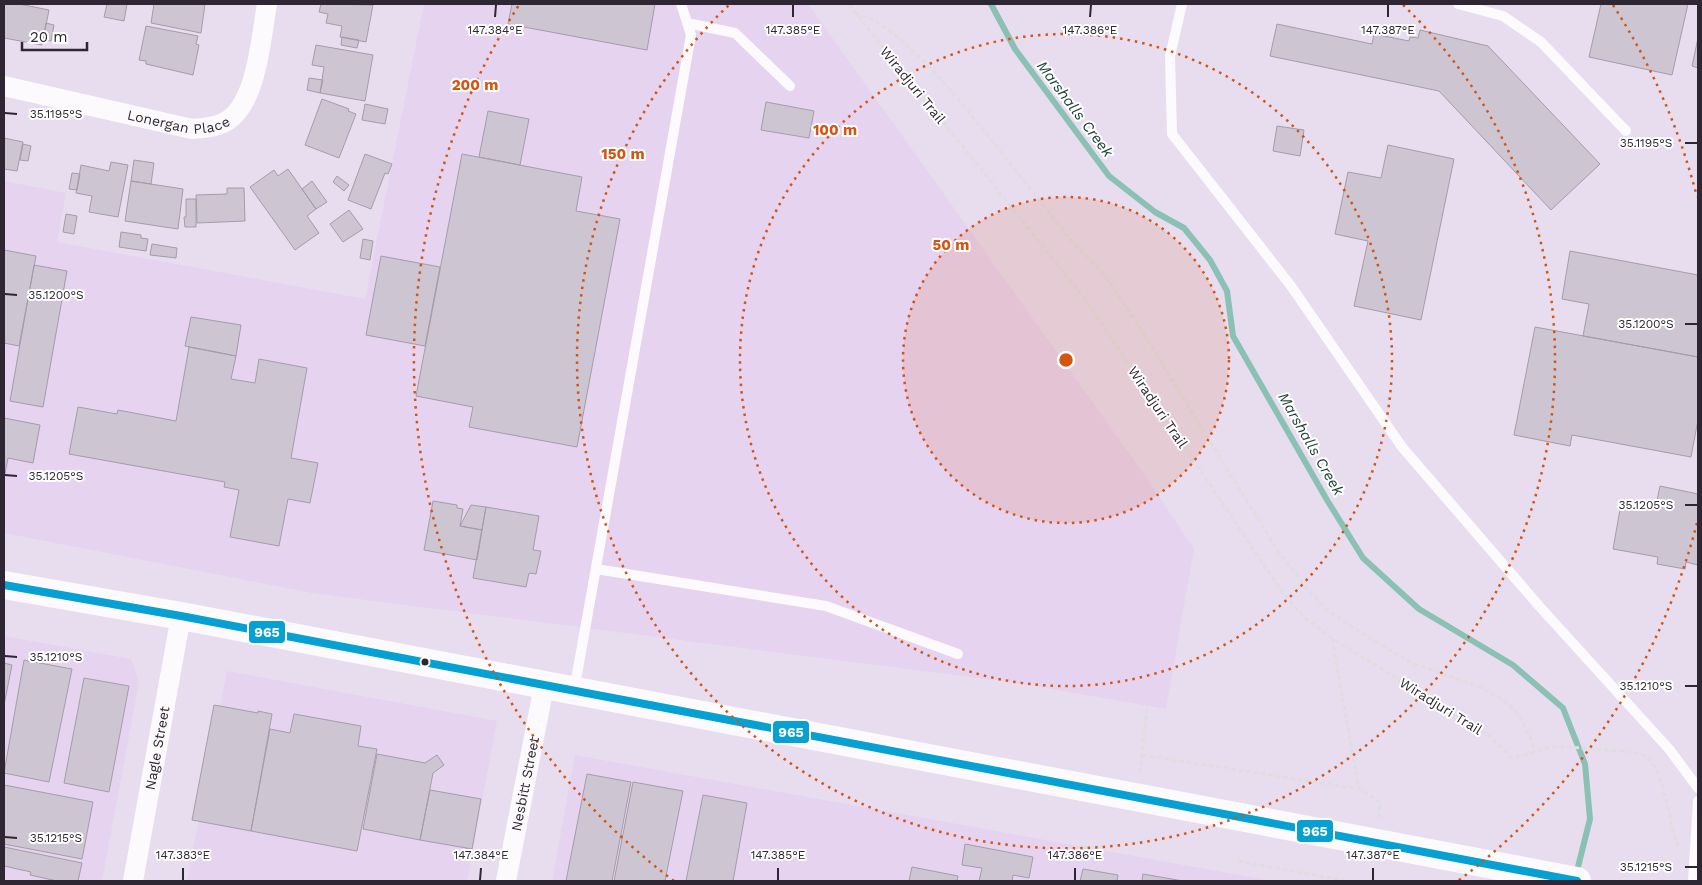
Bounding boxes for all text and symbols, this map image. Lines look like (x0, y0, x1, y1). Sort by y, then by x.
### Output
scale bar (22, 20, 88, 52)
text: 147.384°E (467, 23, 523, 37)
text: 147.385°E (766, 23, 821, 37)
text: 147.386°E (1062, 23, 1118, 37)
text: 147.387°E (1361, 23, 1415, 37)
text: 20 m (30, 28, 68, 46)
street label: Wiradjuri Trail (877, 43, 949, 127)
water label: Marshalls Creek (1033, 57, 1118, 161)
text: 200 m (452, 76, 498, 94)
street label: Lonergan Place (126, 106, 233, 137)
text: 35.1195°S (30, 107, 82, 121)
text: 100 m (813, 121, 857, 139)
text: 35.1195°S (1620, 136, 1672, 150)
text: 150 m (601, 145, 645, 163)
text: 50 m (933, 236, 969, 254)
text: 35.1200°S (28, 288, 84, 302)
text: 35.1200°S (1618, 317, 1674, 331)
centre of rings (1057, 351, 1075, 369)
street label: Wiradjuri Trail (1125, 363, 1191, 451)
water label: Marshalls Creek (1274, 389, 1348, 499)
text: 35.1205°S (28, 469, 84, 483)
text: 35.1205°S (1618, 498, 1674, 512)
line badge: 965 (248, 620, 286, 644)
text: 965 (254, 624, 280, 640)
text: 35.1210°S (30, 650, 82, 664)
unlabelled marker (420, 657, 430, 667)
street label: Wiradjuri Trail (1397, 674, 1486, 738)
text: 35.1210°S (1620, 679, 1672, 693)
street label: Nagle Street (142, 705, 173, 791)
line badge: 965 (772, 720, 810, 744)
text: 965 (778, 724, 804, 740)
street label: Nesbitt Street (508, 735, 542, 832)
line badge: 965 (1296, 819, 1334, 843)
text: 965 (1302, 823, 1328, 839)
text: 35.1215°S (30, 831, 82, 845)
text: 147.383°E (156, 848, 211, 862)
text: 147.384°E (453, 848, 509, 862)
text: 147.385°E (751, 848, 806, 862)
text: 147.386°E (1047, 848, 1103, 862)
text: 147.387°E (1346, 848, 1400, 862)
text: 35.1215°S (1620, 860, 1672, 874)

